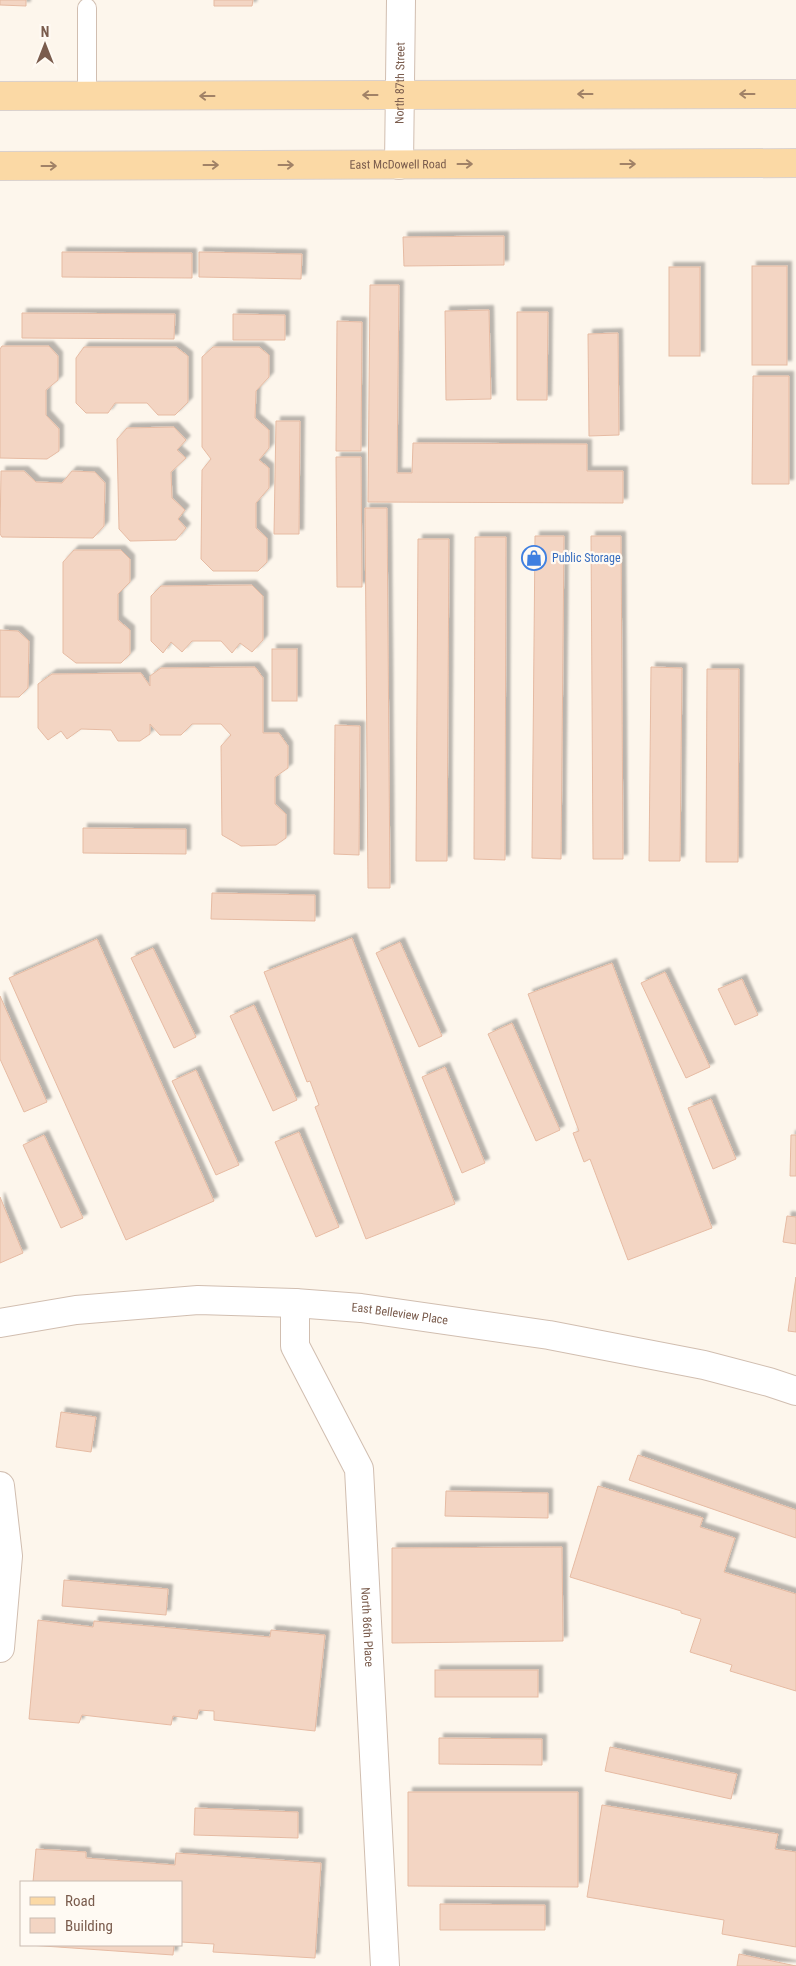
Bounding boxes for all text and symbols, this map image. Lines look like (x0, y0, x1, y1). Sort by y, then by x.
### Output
north arrow (20, 20, 70, 70)
text: N (41, 24, 49, 40)
street label: North 87th Street (392, 42, 407, 124)
one-way arrow (577, 89, 594, 99)
one-way arrow (740, 89, 756, 99)
one-way arrow (362, 90, 378, 100)
one-way arrow (200, 91, 216, 101)
street label: East McDowell Road (350, 157, 447, 172)
one-way arrow (456, 159, 473, 169)
one-way arrow (619, 159, 635, 169)
one-way arrow (202, 160, 219, 170)
one-way arrow (278, 160, 294, 170)
one-way arrow (40, 161, 56, 171)
shop icon: Public Storage (521, 545, 547, 571)
place label: Public Storage (552, 551, 621, 565)
street label: East Belleview Place (351, 1300, 449, 1327)
street label: North 86th Place (358, 1587, 376, 1668)
legend (20, 1881, 182, 1946)
text: Road (65, 1892, 95, 1910)
text: Building (65, 1917, 113, 1935)

